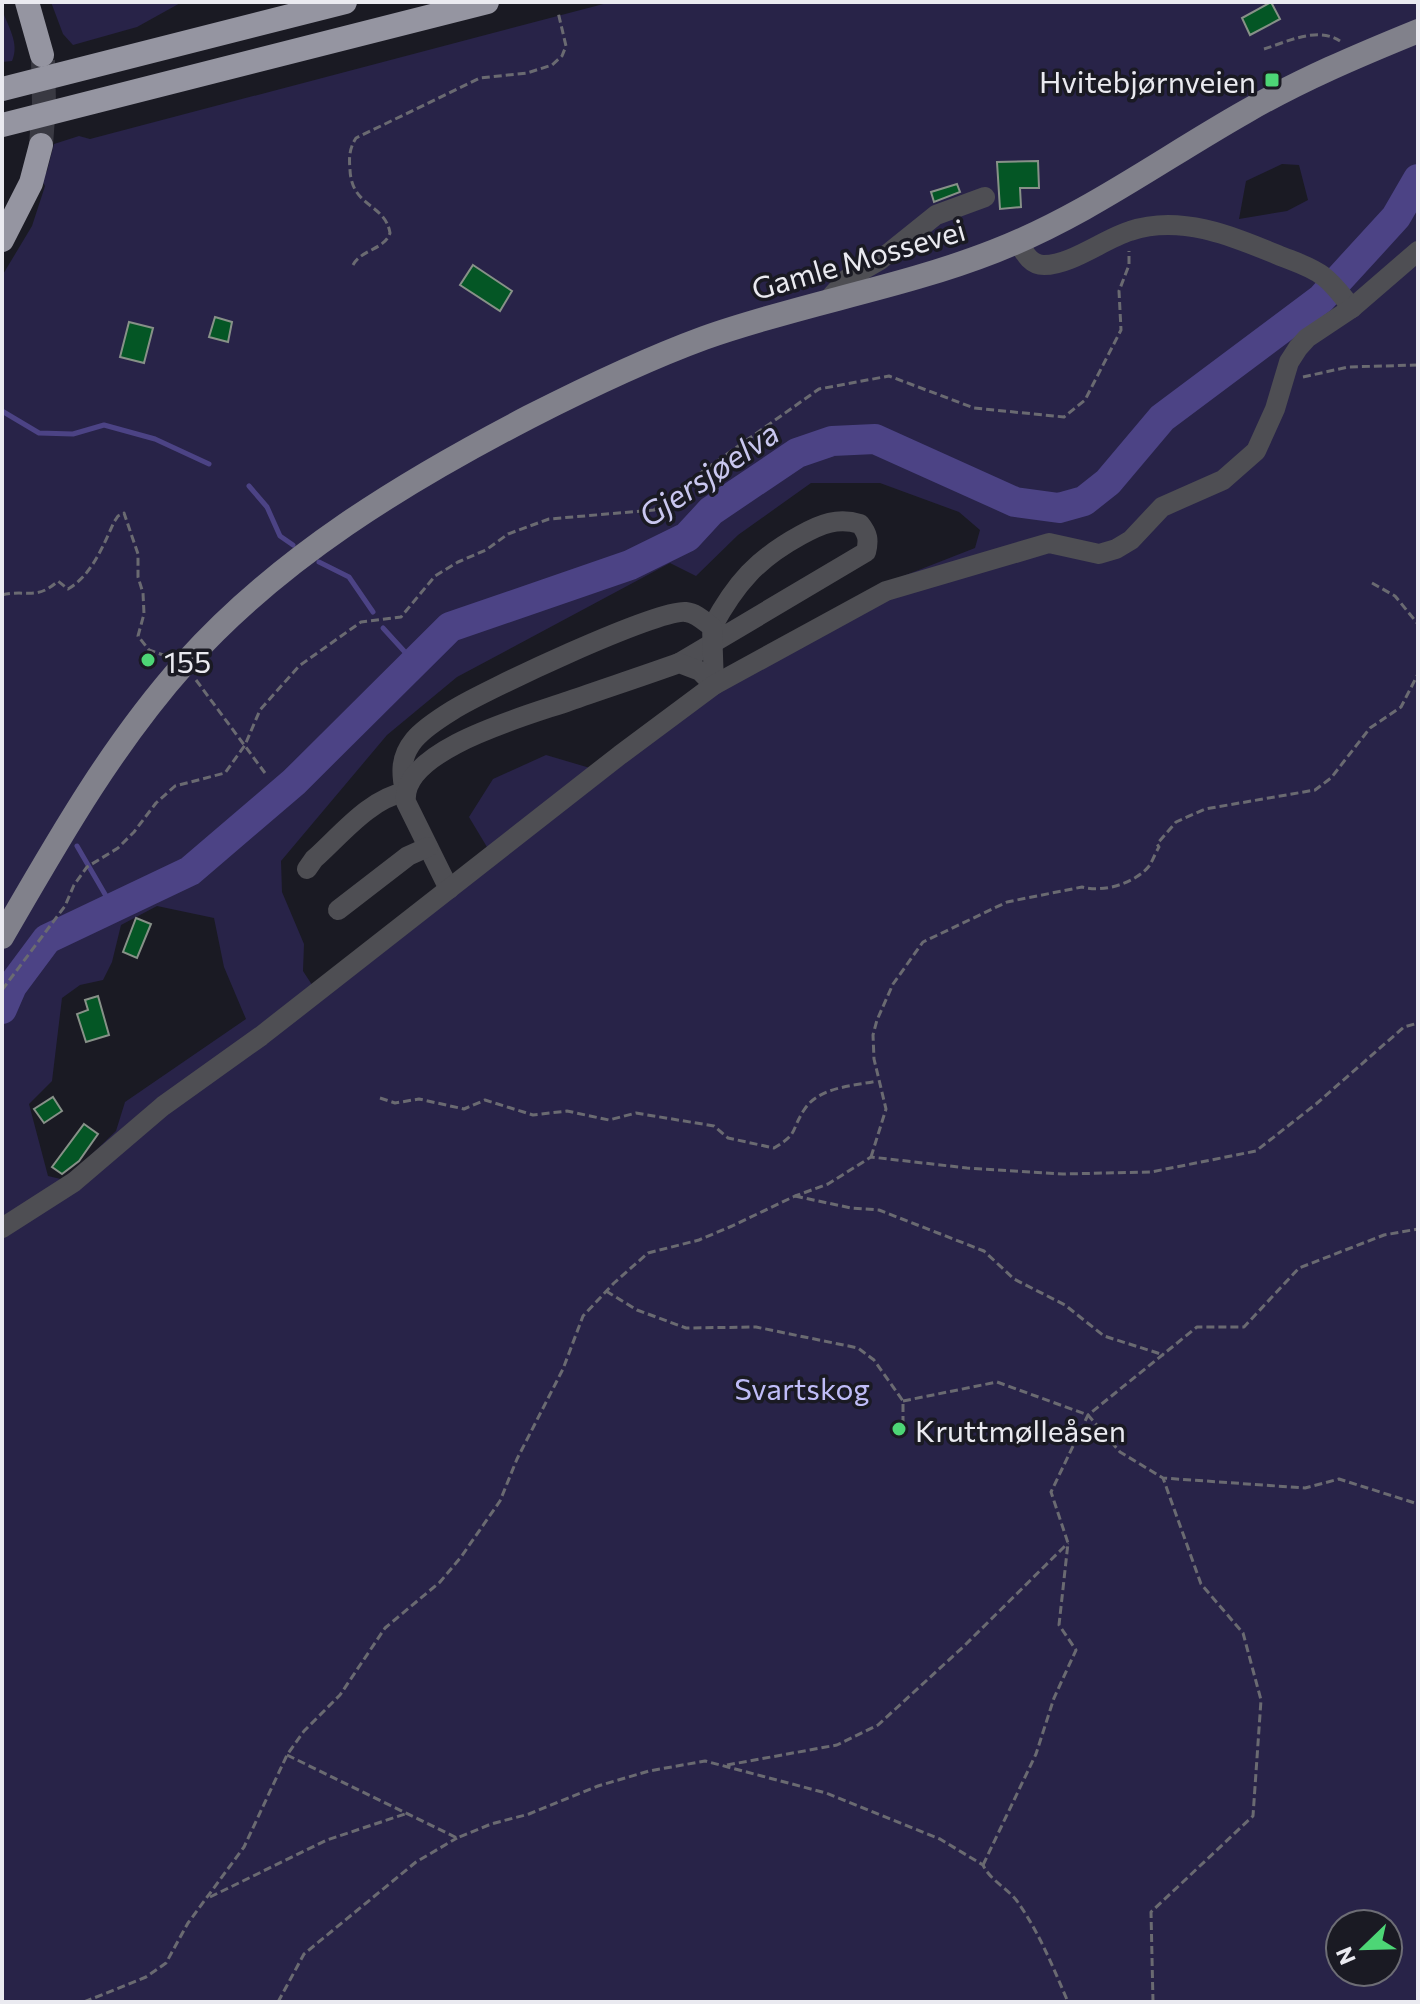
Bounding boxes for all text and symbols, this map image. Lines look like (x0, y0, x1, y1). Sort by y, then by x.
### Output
place label: Hvitebjørnveien (1039, 62, 1256, 99)
marker: Hvitebjørnveien (1263, 71, 1281, 89)
street label: Gamle Mossevei (747, 210, 969, 306)
water label: Gjersjøelva (630, 412, 786, 534)
place label: 155 (164, 642, 211, 679)
marker: 155 (139, 651, 157, 669)
park label: Svartskog (734, 1369, 870, 1406)
place label: Kruttmølleåsen (915, 1411, 1126, 1448)
marker: Kruttmølleåsen (890, 1420, 908, 1438)
north arrow (1324, 1908, 1404, 1988)
text: N (1329, 1943, 1361, 1969)

